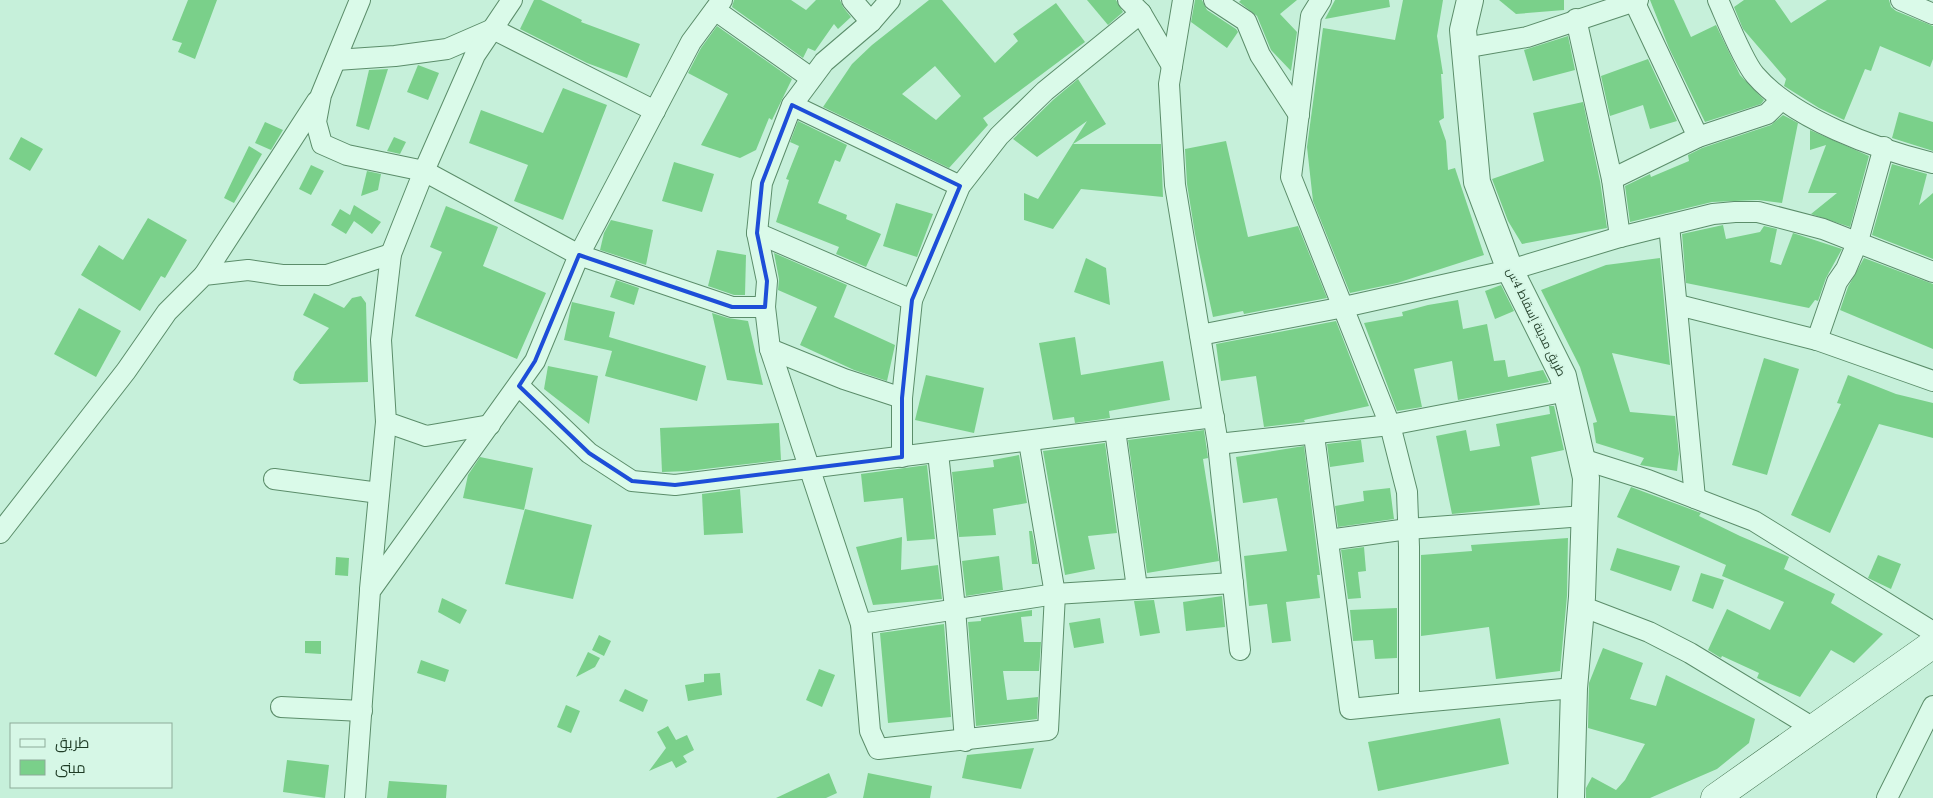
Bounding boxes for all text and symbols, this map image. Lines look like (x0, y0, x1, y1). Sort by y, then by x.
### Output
street label: طريق مدينة إسقاط 4س (1504, 265, 1569, 379)
legend (10, 723, 172, 788)
text: طريق (55, 733, 89, 753)
text: مبنى (55, 758, 86, 778)

